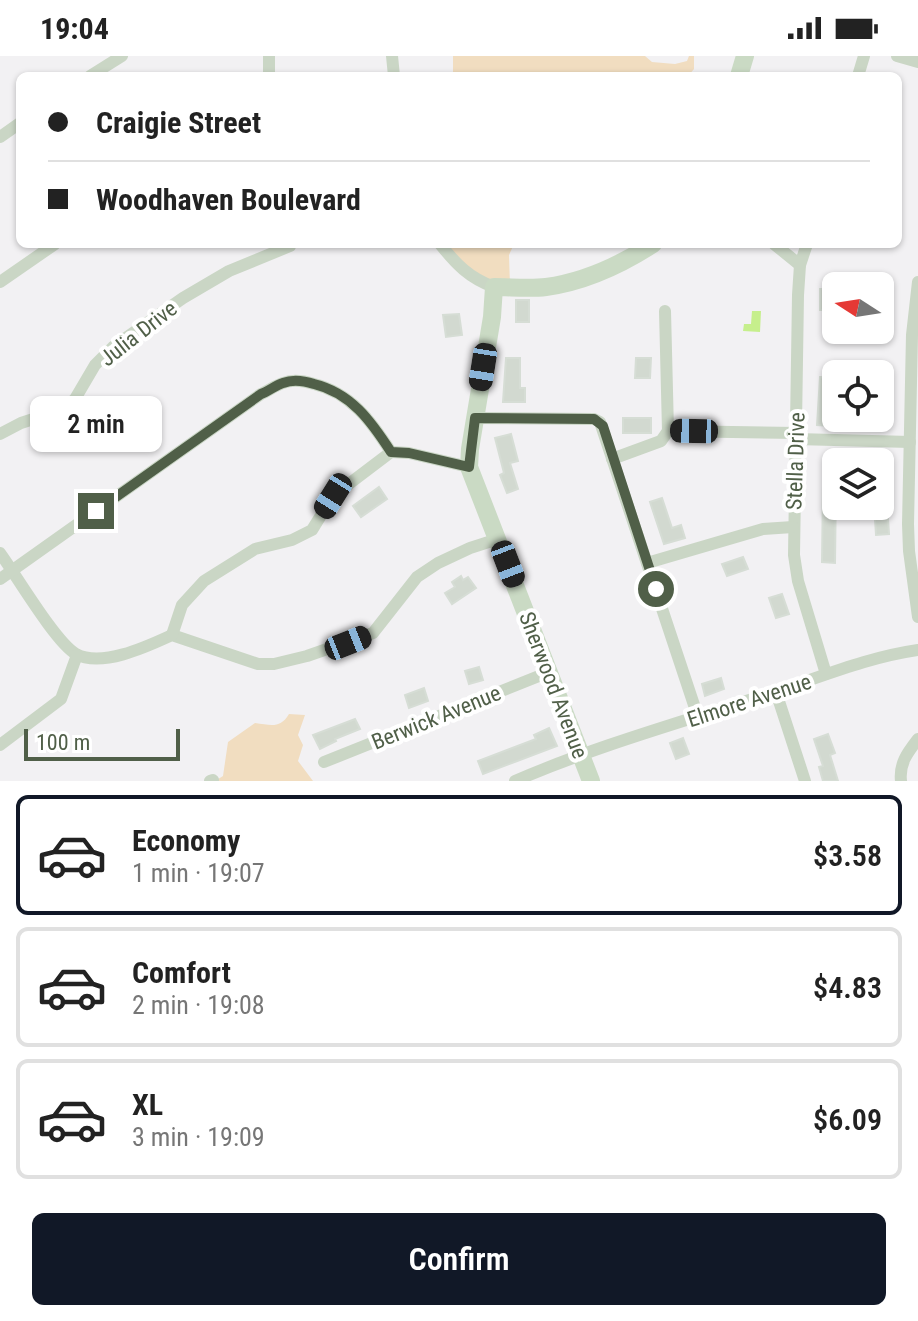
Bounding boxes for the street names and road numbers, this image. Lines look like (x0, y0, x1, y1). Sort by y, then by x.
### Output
street label: Julia Drive (95, 296, 182, 371)
street label: Stella Drive (781, 412, 810, 510)
street label: Sherwood Avenue (514, 608, 593, 762)
street label: Elmore Avenue (684, 669, 814, 732)
street label: Berwick Avenue (368, 680, 504, 755)

